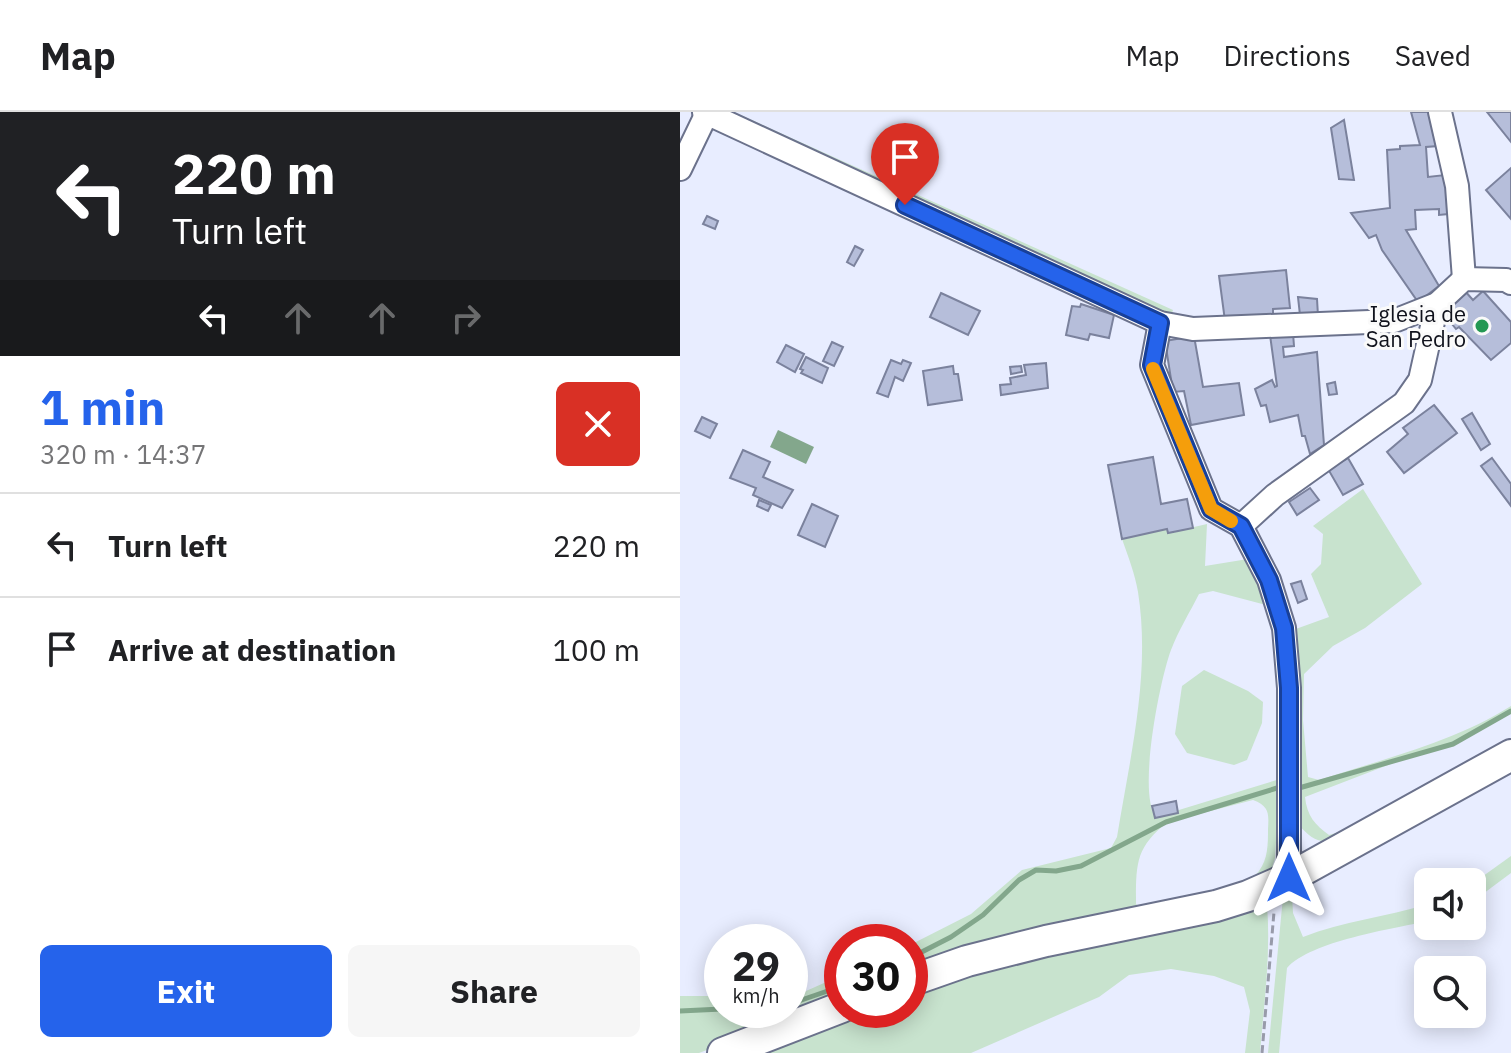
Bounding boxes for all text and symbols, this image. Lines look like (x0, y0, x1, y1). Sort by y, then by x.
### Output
text: Map (40, 31, 116, 80)
text: Map (1125, 37, 1179, 74)
text: Directions (1223, 37, 1351, 74)
text: Saved (1395, 37, 1471, 74)
pin (871, 123, 939, 205)
icon: arrive (883, 135, 927, 179)
text: 220 m (172, 137, 336, 209)
icon: left (40, 144, 144, 248)
text: Turn left (172, 207, 307, 254)
icon: left (192, 296, 236, 340)
icon: ahead (276, 296, 320, 340)
icon: ahead (360, 296, 404, 340)
icon: right (444, 296, 488, 340)
place label: Iglesia de San Pedro (1366, 299, 1466, 353)
marker: Iglesia de San Pedro (1473, 317, 1491, 335)
text: 1 min (40, 376, 165, 438)
button: close (556, 382, 640, 466)
text: 320 m · 14:37 (40, 437, 206, 471)
icon: left (40, 523, 84, 567)
text: Turn left (108, 526, 227, 565)
text: 220 m (553, 526, 640, 565)
icon: arrive (40, 627, 84, 671)
text: Arrive at destination (108, 630, 396, 669)
text: 100 m (553, 630, 640, 669)
position arrow (1247, 836, 1331, 920)
map controls (1414, 868, 1486, 1028)
button: sound (1414, 868, 1486, 940)
speed limit sign: 30 (824, 924, 928, 1028)
text: 29 (732, 940, 780, 992)
button: Exit (40, 945, 332, 1037)
button: Share (348, 945, 640, 1037)
button: search (1414, 956, 1486, 1028)
text: km/h (732, 982, 780, 1009)

